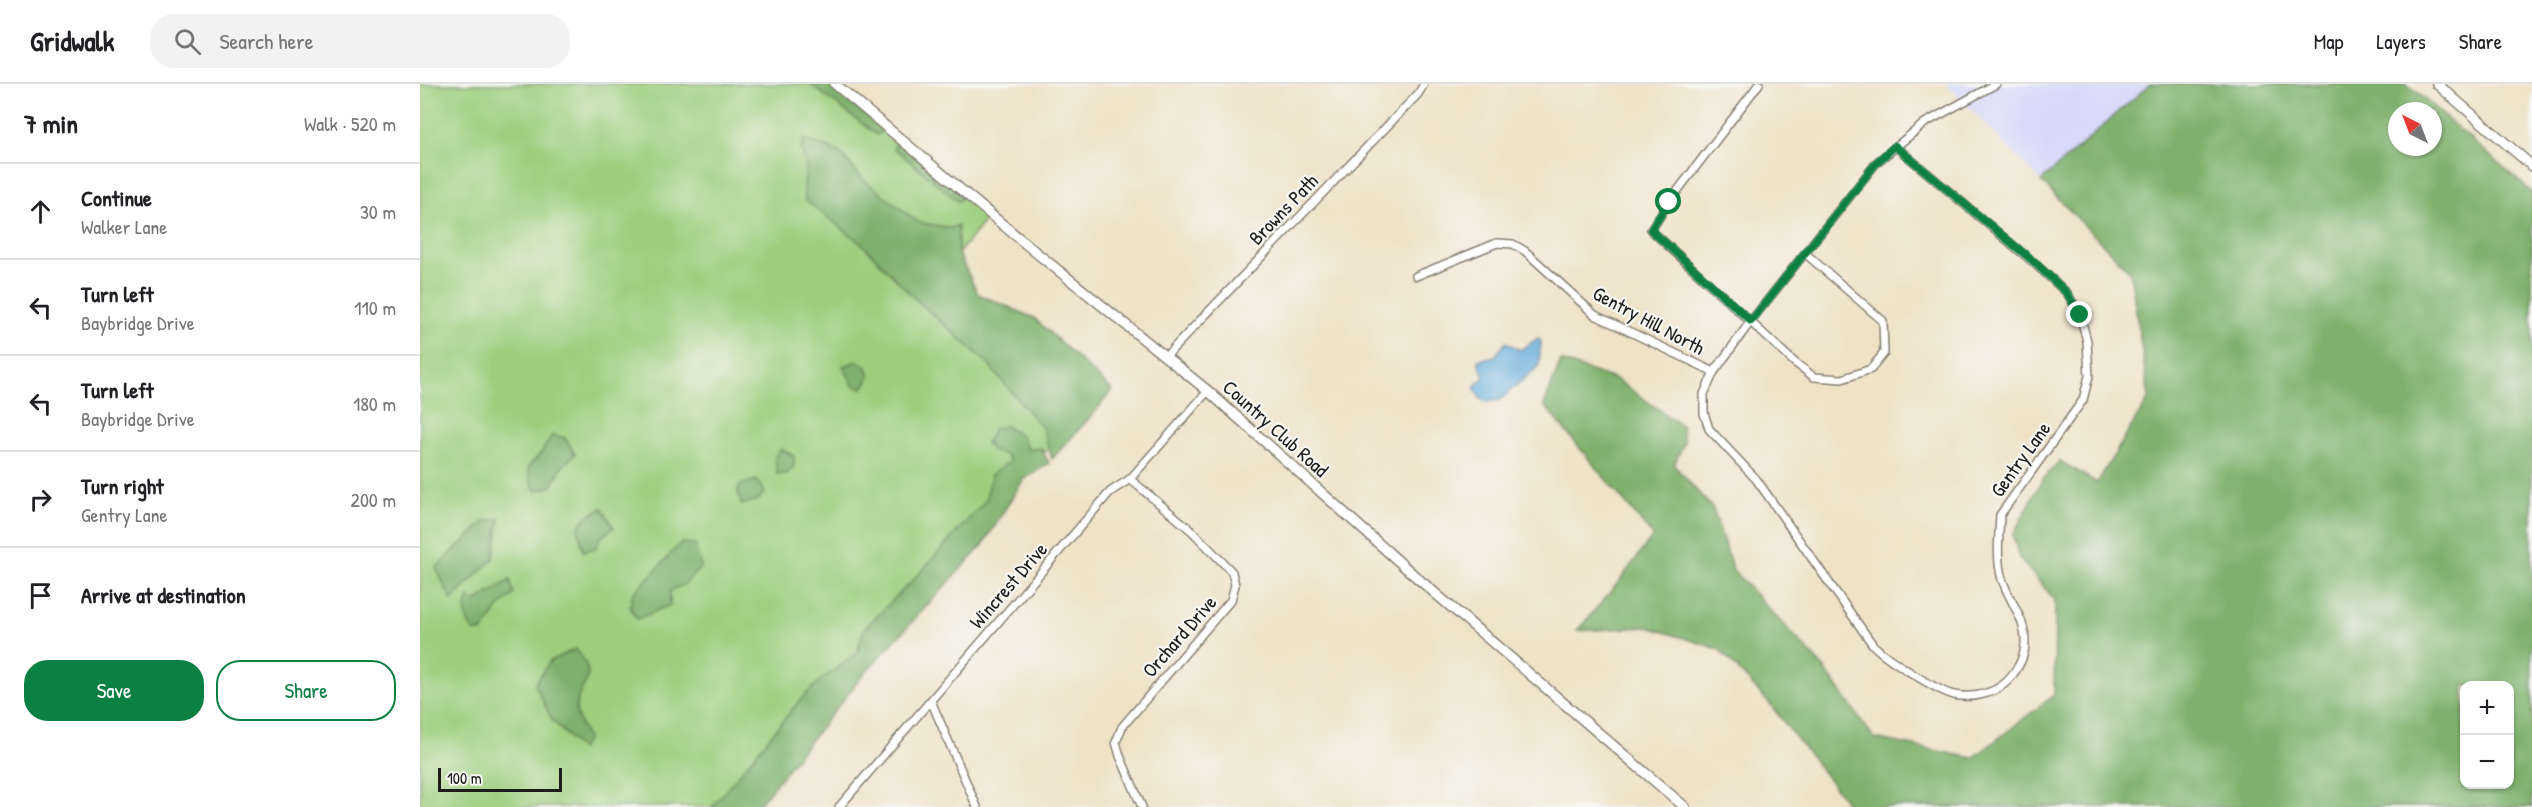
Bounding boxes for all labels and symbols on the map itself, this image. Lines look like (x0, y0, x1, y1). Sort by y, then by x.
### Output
north arrow (2388, 102, 2442, 156)
street label: Browns Path (1242, 168, 1324, 250)
route start (1655, 188, 1681, 214)
street label: Gentry Hill North (1588, 279, 1710, 361)
route end (2066, 301, 2092, 327)
street label: Country Club Road (1217, 373, 1335, 483)
street label: Gentry Lane (1984, 416, 2056, 502)
street label: Wincrest Drive (963, 536, 1053, 634)
street label: Orchard Drive (1136, 589, 1222, 683)
scale bar (438, 765, 562, 792)

